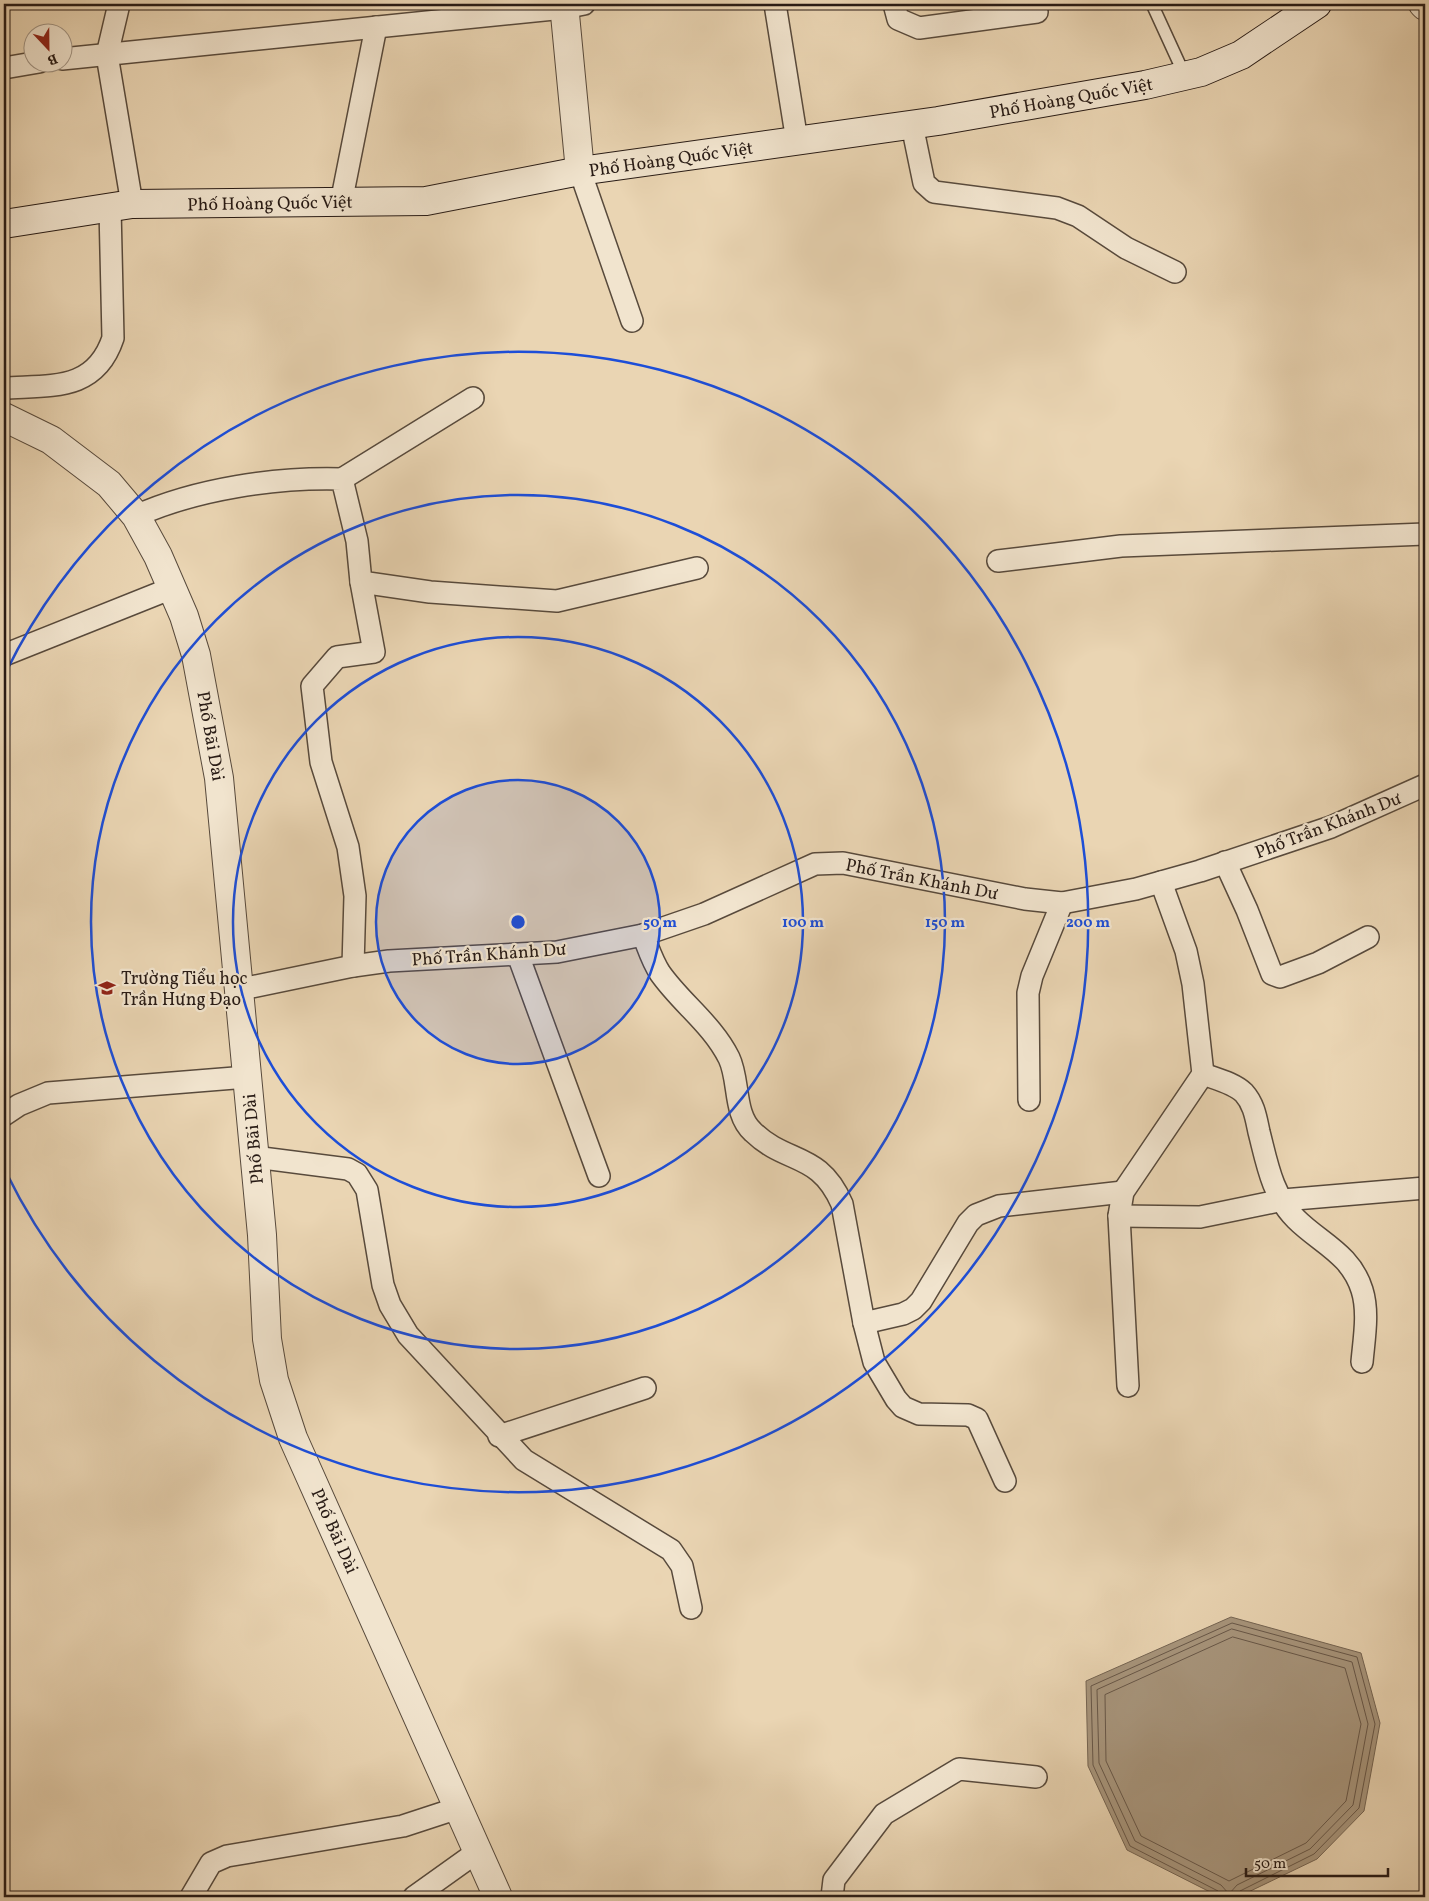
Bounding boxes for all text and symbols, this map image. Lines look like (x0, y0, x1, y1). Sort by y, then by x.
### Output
north arrow (22, 22, 72, 72)
text: B (44, 48, 60, 69)
street label: Phố Hoàng Quốc Việt (987, 73, 1155, 126)
street label: Phố Hoàng Quốc Việt (587, 137, 755, 184)
street label: Phố Hoàng Quốc Việt (187, 191, 353, 218)
street label: Phố Bãi Dài (189, 689, 230, 783)
street label: Phố Trần Khánh Dư (1252, 787, 1405, 866)
street label: Phố Trần Khánh Dư (843, 853, 1000, 908)
centre of rings (509, 913, 527, 931)
text: 50 m (643, 913, 677, 934)
text: 100 m (782, 913, 825, 934)
text: 150 m (925, 913, 965, 934)
text: 200 m (1066, 913, 1110, 934)
street label: Phố Trần Khánh Dư (411, 938, 567, 973)
place label: Trường Tiểu học Trần Hưng Đạo (121, 967, 248, 1013)
school or university icon: Trường Tiểu học Trần Hưng Đạo (97, 978, 117, 998)
street label: Phố Bãi Dài (238, 1092, 271, 1185)
street label: Phố Bãi Dài (304, 1485, 364, 1578)
scale bar (1246, 1846, 1389, 1878)
text: 50 m (1254, 1854, 1286, 1875)

